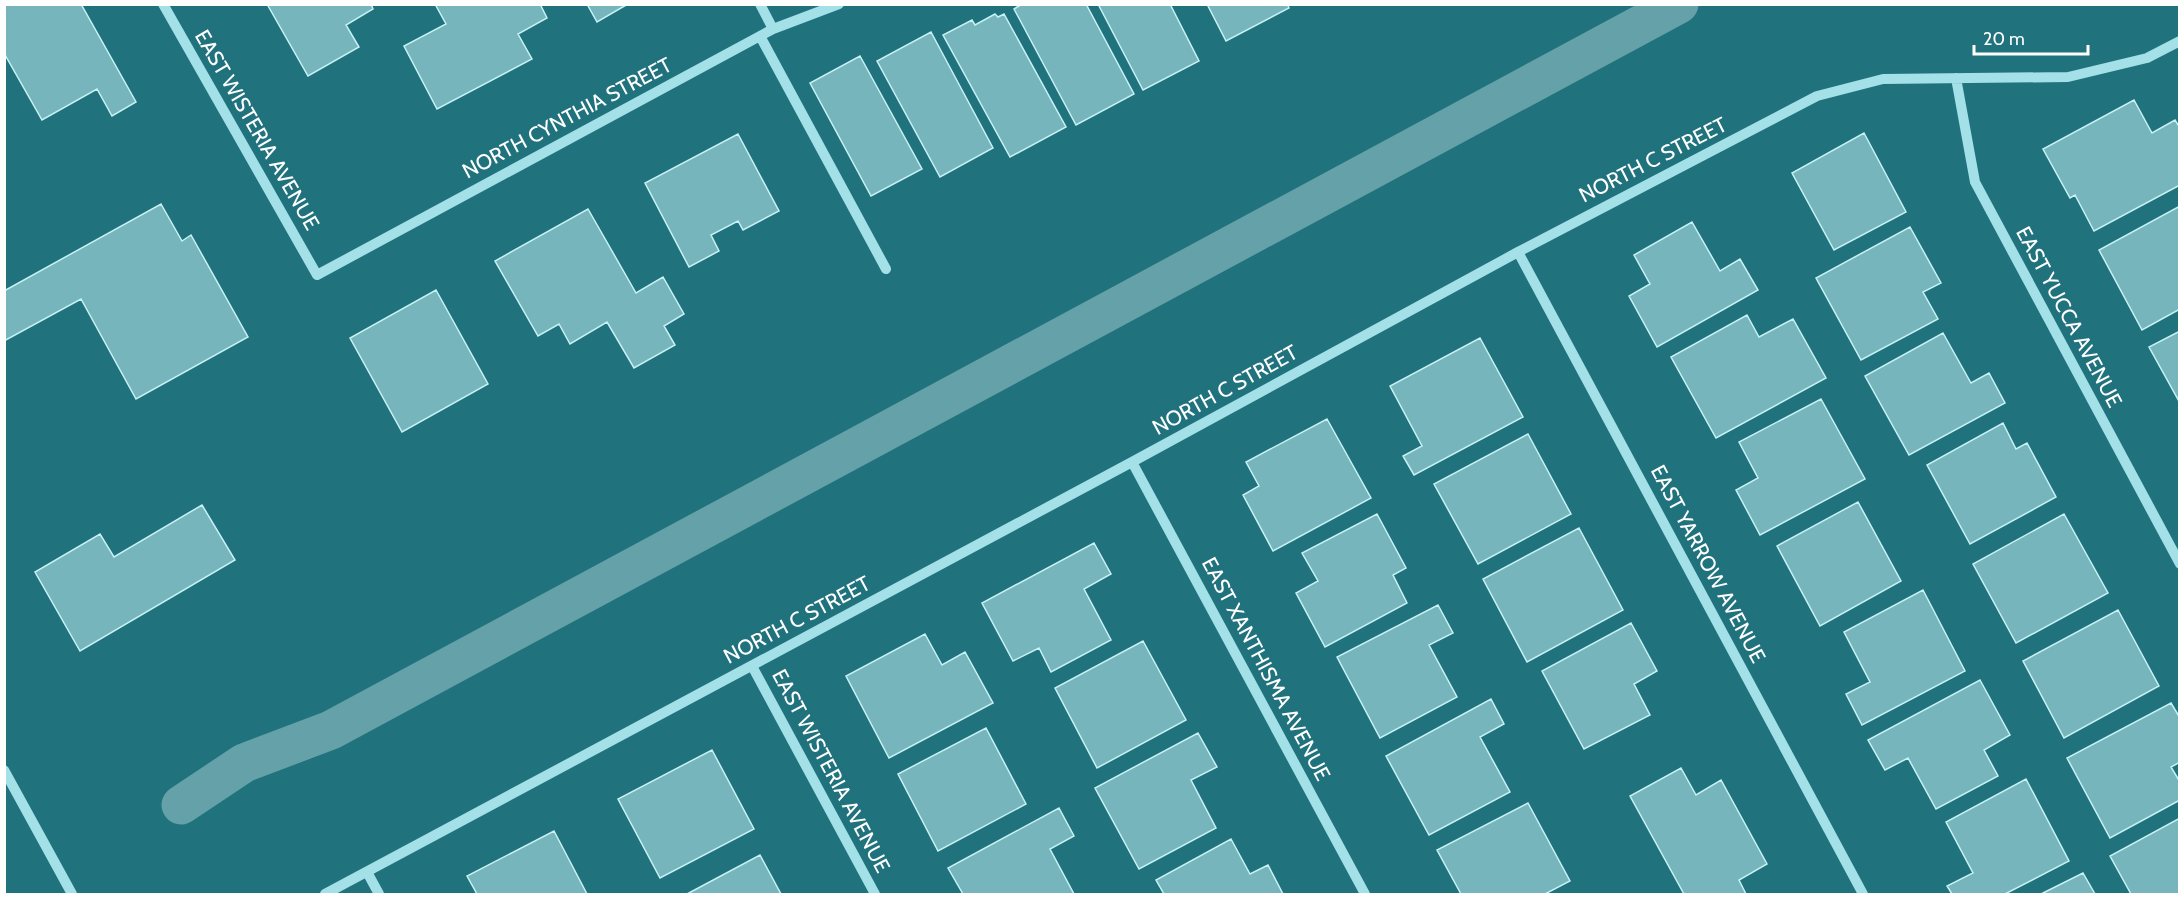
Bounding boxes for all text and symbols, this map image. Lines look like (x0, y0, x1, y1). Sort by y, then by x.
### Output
scale bar (1974, 18, 2088, 56)
street label: EAST WISTERIA AVENUE (190, 25, 325, 234)
text: 20 m (1983, 28, 2025, 50)
street label: NORTH CYNTHIA STREET (458, 52, 676, 183)
street label: NORTH C STREET (1575, 112, 1731, 208)
street label: EAST YUCCA AVENUE (2011, 222, 2128, 411)
street label: NORTH C STREET (1148, 339, 1302, 440)
street label: EAST YARROW AVENUE (1646, 461, 1771, 667)
street label: EAST XANTHISMA AVENUE (1197, 553, 1336, 785)
street label: NORTH C STREET (719, 570, 874, 669)
street label: EAST WISTERIA AVENUE (767, 665, 896, 877)

